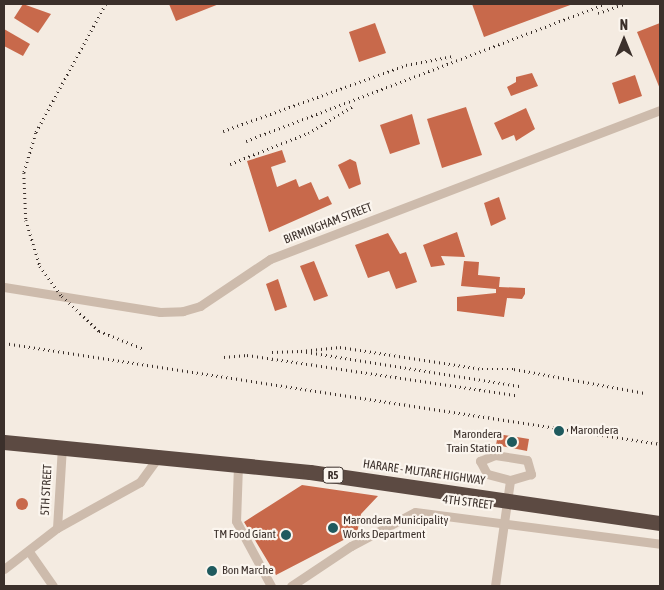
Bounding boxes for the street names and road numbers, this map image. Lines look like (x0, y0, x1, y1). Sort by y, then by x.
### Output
street label: BIRMINGHAM STREET (282, 201, 374, 247)
street label: HARARE - MUTARE HIGHWAY (362, 457, 486, 489)
street label: 5TH STREET (38, 464, 56, 516)
road number: R5 (322, 466, 344, 484)
street label: 4TH STREET (442, 493, 494, 513)

